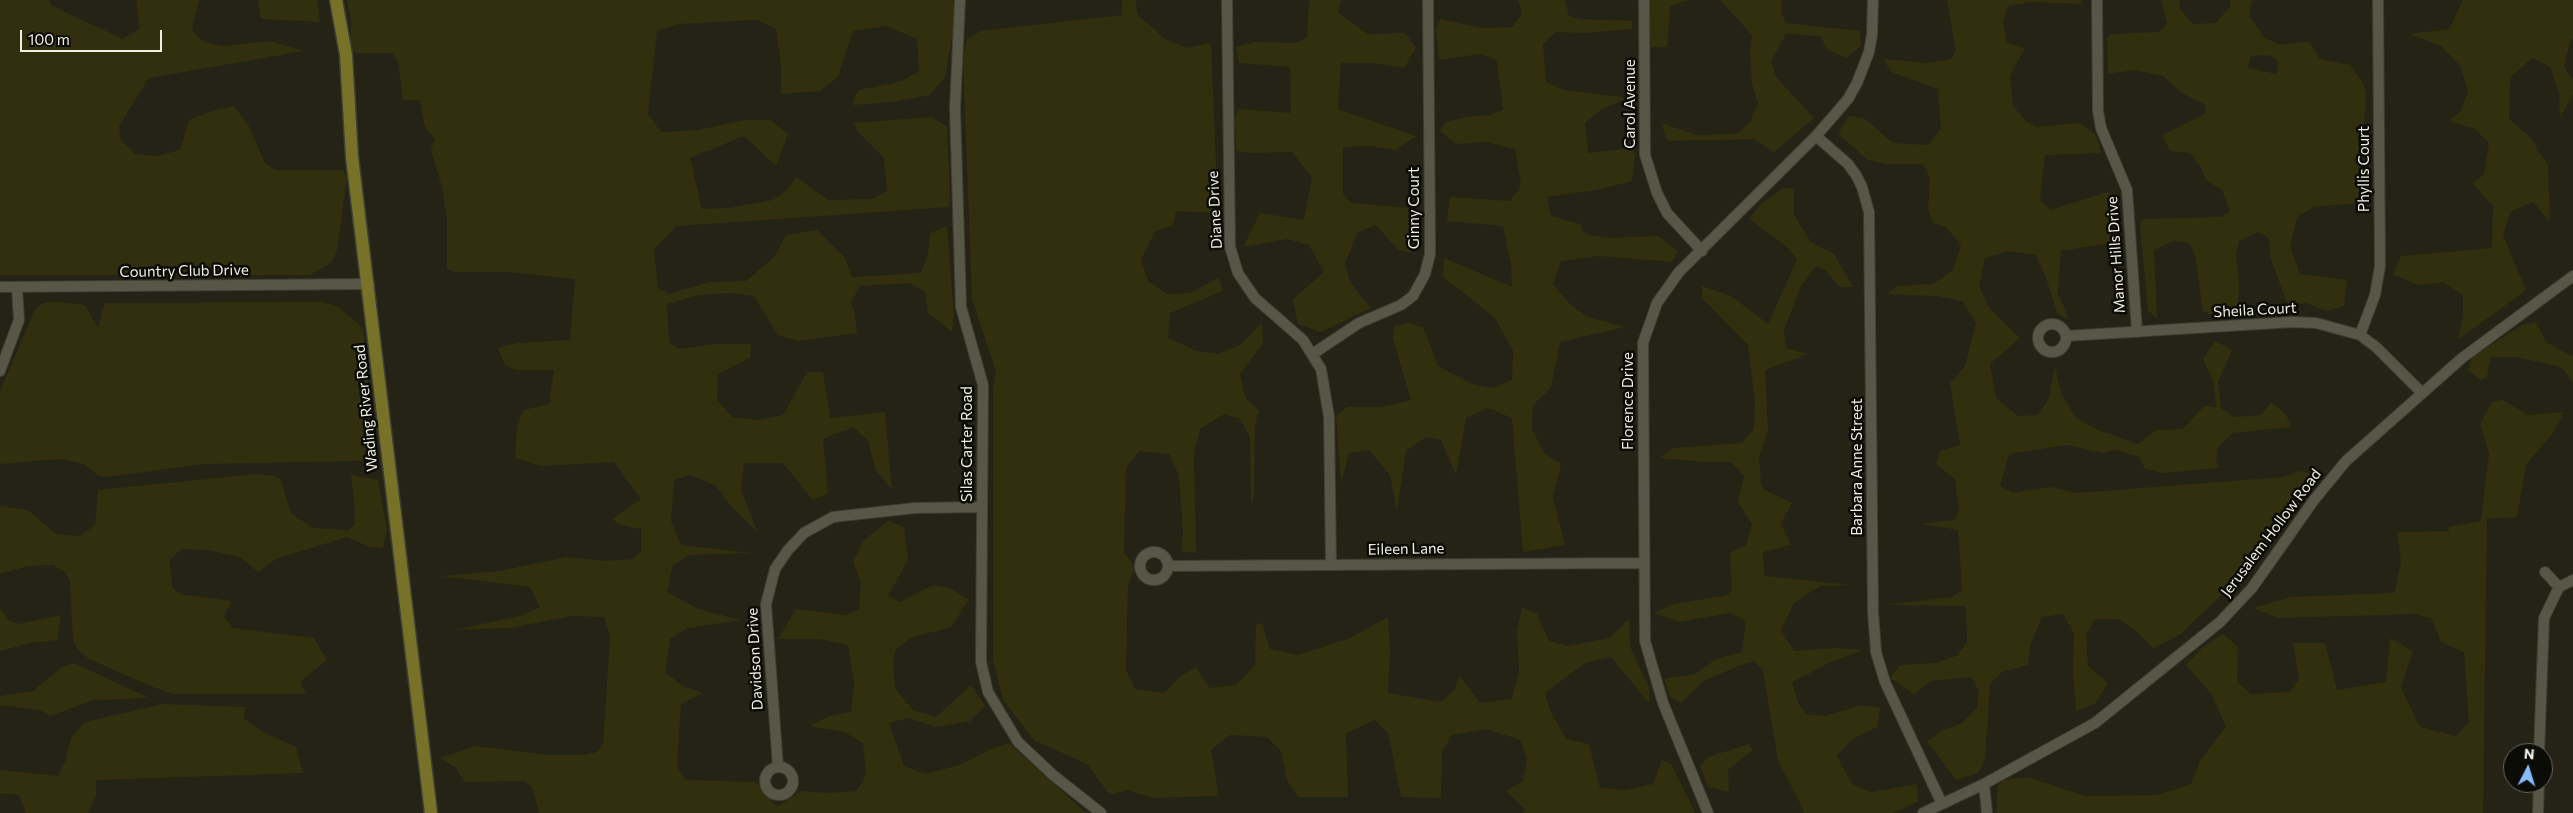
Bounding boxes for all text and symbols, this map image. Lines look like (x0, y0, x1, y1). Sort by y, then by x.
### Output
scale bar (22, 20, 165, 52)
text: 100 m (28, 30, 70, 48)
street label: Carol Avenue (1621, 59, 1639, 149)
street label: Phyllis Court (2355, 126, 2373, 212)
street label: Ginny Court (1405, 167, 1423, 249)
street label: Diane Drive (1204, 170, 1226, 250)
street label: Manor Hills Drive (2103, 196, 2129, 314)
street label: Country Club Drive (119, 261, 249, 281)
street label: Sheila Court (2213, 299, 2297, 321)
street label: Wading River Road (350, 344, 382, 472)
street label: Florence Drive (1619, 352, 1637, 450)
street label: Silas Carter Road (958, 386, 976, 502)
street label: Barbara Anne Street (1848, 398, 1866, 536)
street label: Jerusalem Hollow Road (2217, 466, 2325, 600)
street label: Eileen Lane (1367, 539, 1445, 559)
street label: Davidson Drive (743, 607, 767, 711)
north arrow (2503, 743, 2553, 793)
text: N (2523, 745, 2535, 762)

